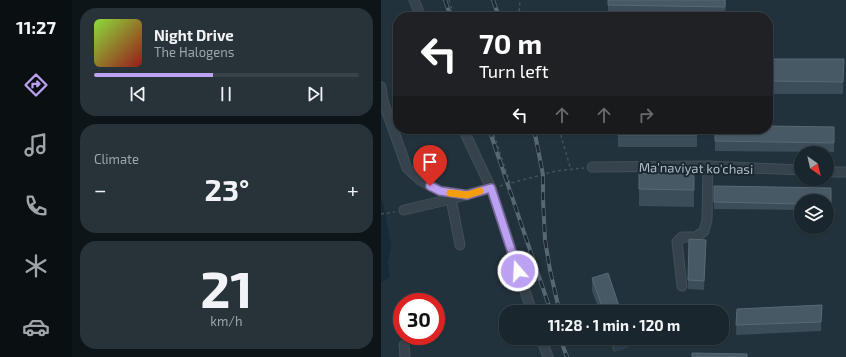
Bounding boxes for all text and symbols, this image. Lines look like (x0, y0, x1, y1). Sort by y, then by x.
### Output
text: 11:27 (16, 16, 56, 38)
text: Night Drive (154, 26, 234, 44)
text: 70 m (479, 26, 542, 60)
icon: left (413, 28, 465, 80)
text: The Halogens (154, 44, 234, 60)
text: Turn left (479, 60, 549, 82)
icon: directions (22, 71, 50, 99)
icon: previous (127, 83, 149, 105)
icon: pause (215, 83, 237, 105)
icon: next (304, 83, 326, 105)
icon: left (509, 104, 531, 126)
icon: ahead (551, 104, 573, 126)
icon: ahead (593, 104, 615, 126)
icon: right (635, 104, 657, 126)
icon: music (22, 131, 50, 159)
pin (413, 145, 447, 186)
north arrow (794, 146, 834, 186)
map controls (794, 146, 834, 234)
text: Climate (94, 151, 139, 167)
icon: arrive (419, 151, 441, 173)
street label: Ma’naviyat ko'chasi (639, 159, 753, 177)
text: 23° (204, 171, 249, 207)
text: − (94, 176, 107, 202)
text: + (347, 176, 359, 202)
icon: phone (22, 192, 50, 220)
button: layers (794, 194, 834, 234)
position arrow (497, 250, 539, 292)
icon: climate (22, 252, 50, 280)
text: 21 (200, 256, 253, 318)
speed limit sign: 30 (393, 293, 445, 345)
icon: car (22, 313, 50, 341)
text: km/h (210, 313, 243, 329)
text: 11:28 · 1 min · 120 m (548, 316, 680, 334)

